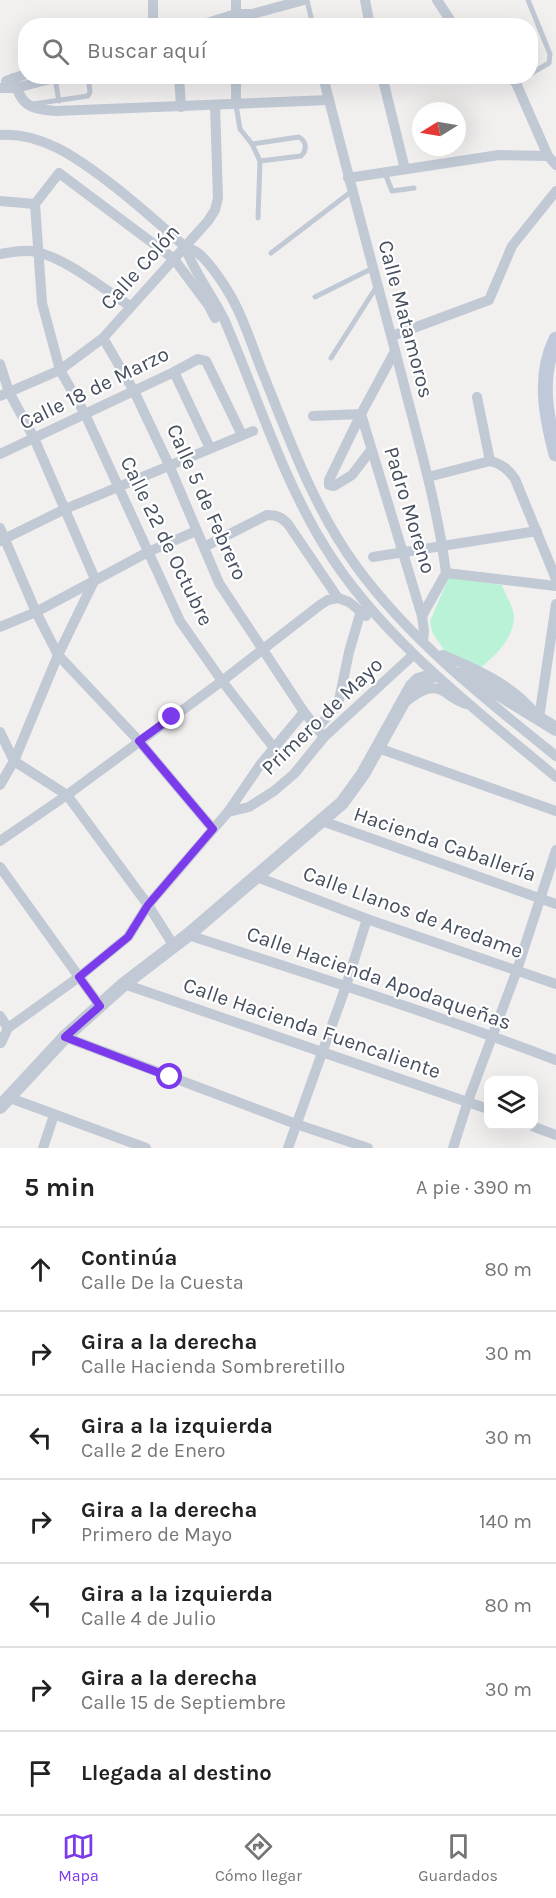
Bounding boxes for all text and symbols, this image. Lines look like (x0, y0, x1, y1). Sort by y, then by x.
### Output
search box (18, 18, 538, 84)
icon: search (39, 35, 72, 68)
text: Buscar aquí (87, 38, 207, 64)
north arrow (412, 102, 466, 156)
street label: Calle Colón (96, 219, 184, 315)
street label: Calle Matamoros (373, 238, 439, 400)
street label: Calle 18 de Marzo (15, 341, 173, 435)
street label: Calle 5 de Febrero (162, 420, 252, 584)
street label: Padro Moreno (379, 444, 441, 576)
street label: Calle 22 de Octubre (116, 452, 218, 630)
street label: Primero de Mayo (257, 652, 387, 780)
route end (158, 703, 184, 729)
street label: Hacienda Caballería (351, 801, 539, 887)
street label: Calle Llanos de Aredame (300, 861, 526, 963)
street label: Calle Hacienda Apodaqueñas (244, 921, 514, 1035)
street label: Calle Hacienda Fuencaliente (180, 973, 444, 1083)
route start (156, 1063, 182, 1089)
map controls (484, 1076, 538, 1130)
button: layers (484, 1076, 538, 1130)
text: 5 min (24, 1172, 95, 1203)
text: A pie · 390 m (416, 1176, 532, 1199)
text: Continúa (81, 1245, 177, 1271)
icon: ahead (24, 1253, 57, 1286)
text: 80 m (484, 1258, 532, 1281)
text: Calle De la Cuesta (81, 1271, 244, 1294)
text: Gira a la derecha (81, 1329, 257, 1355)
icon: right (24, 1337, 57, 1370)
text: 30 m (485, 1342, 532, 1365)
text: Calle Hacienda Sombreretillo (81, 1355, 345, 1378)
text: Gira a la izquierda (81, 1413, 273, 1439)
icon: left (24, 1421, 57, 1454)
text: 30 m (485, 1426, 532, 1449)
text: Calle 2 de Enero (81, 1439, 225, 1462)
text: Gira a la derecha (81, 1497, 257, 1523)
icon: right (24, 1505, 57, 1538)
text: 140 m (479, 1510, 532, 1533)
text: Primero de Mayo (81, 1523, 232, 1546)
text: Gira a la izquierda (81, 1581, 273, 1607)
icon: left (24, 1589, 57, 1622)
text: 80 m (484, 1594, 532, 1617)
text: Calle 4 de Julio (81, 1607, 216, 1630)
text: Gira a la derecha (81, 1665, 257, 1691)
icon: right (24, 1673, 57, 1706)
text: 30 m (485, 1678, 532, 1701)
text: Calle 15 de Septiembre (81, 1691, 286, 1714)
icon: arrive (24, 1757, 57, 1790)
text: Llegada al destino (81, 1760, 272, 1786)
tab: Mapa (58, 1830, 99, 1885)
tab: Cómo llegar (215, 1830, 302, 1885)
tab: Guardados (418, 1830, 498, 1885)

